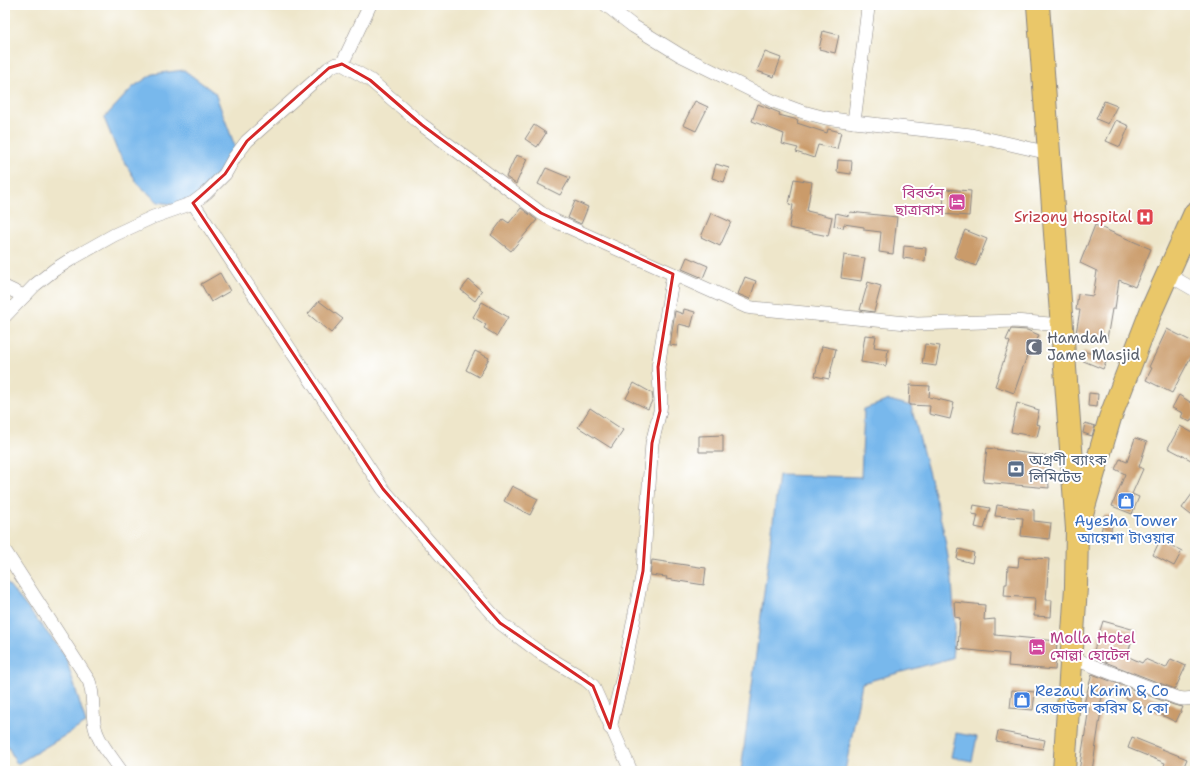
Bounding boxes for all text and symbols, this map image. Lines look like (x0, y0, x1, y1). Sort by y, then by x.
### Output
place label: বিবর্তন ছাত্রাবাস (894, 183, 945, 220)
hotel icon: বিবর্তন ছাত্রাবাস (947, 192, 967, 212)
place label: Srizony Hospital (1014, 207, 1132, 227)
hospital icon: Srizony Hospital (1135, 207, 1155, 227)
place label: Hamdah Jame Masjid (1047, 328, 1140, 365)
mosque icon: Hamdah Jame Masjid (1024, 337, 1044, 357)
place label: অগ্রণী ব্যাংক লিমিটেড (1028, 450, 1108, 487)
bank icon: অগ্রণী ব্যাংক লিমিটেড (1006, 459, 1026, 479)
shop icon: Ayesha Tower আয়েশা টাওয়ার (1116, 491, 1136, 511)
place label: Ayesha Tower আয়েশা টাওয়ার (1074, 511, 1178, 548)
place label: Molla Hotel মোল্লা হোটেল (1050, 628, 1136, 665)
hotel icon: Molla Hotel মোল্লা হোটেল (1027, 637, 1047, 657)
place label: Rezaul Karim & Co রেজাউল করিম & কো (1035, 681, 1169, 718)
shop icon: Rezaul Karim & Co রেজাউল করিম & কো (1012, 690, 1032, 710)

